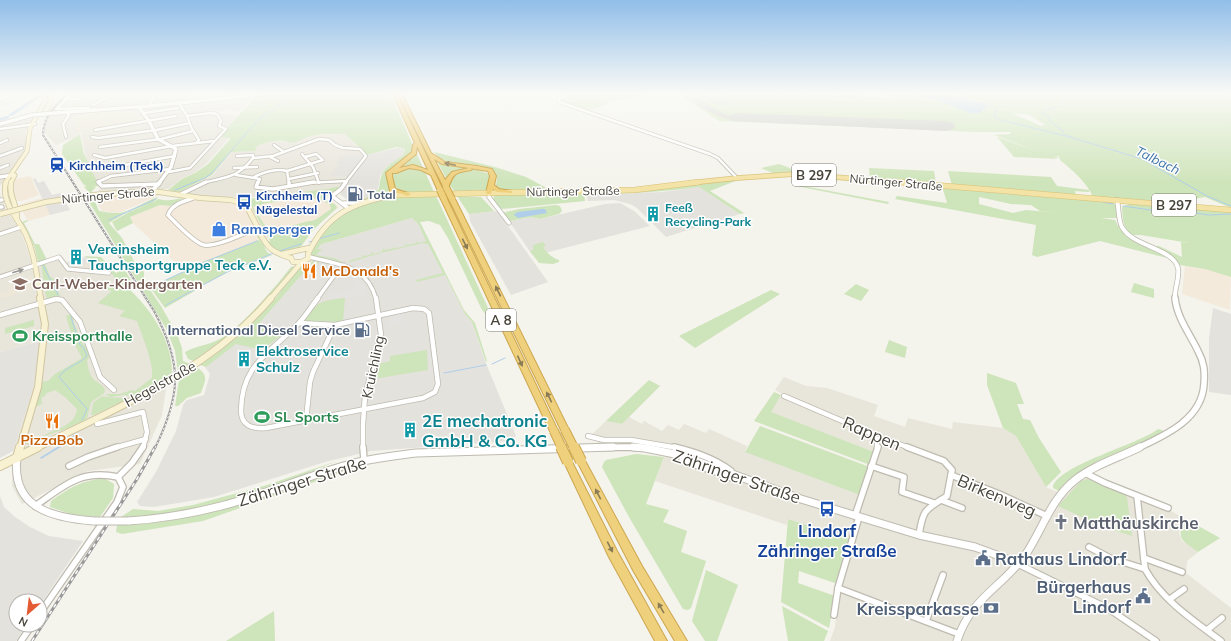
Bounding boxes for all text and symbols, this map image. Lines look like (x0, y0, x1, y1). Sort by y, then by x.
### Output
water label: Talbach (1133, 142, 1183, 178)
station icon: Kirchheim (Teck) (48, 156, 66, 174)
place label: Kirchheim (Teck) (69, 158, 164, 173)
one-way arrow (444, 160, 456, 166)
road number: B 297 (792, 164, 836, 186)
street label: Nürtinger Straße (849, 170, 943, 194)
street label: Nürtinger Straße (61, 183, 155, 207)
street label: Nürtinger Straße (526, 183, 620, 199)
fuel station icon: Total (346, 185, 364, 203)
place label: Total (367, 187, 396, 202)
place label: Kirchheim (T) Nägelestal (256, 188, 333, 217)
bus stop icon: Kirchheim (T) Nägelestal (235, 193, 253, 211)
road number: B 297 (1152, 194, 1196, 216)
place label: Feeß Recycling-Park (665, 200, 752, 229)
building icon: Feeß Recycling-Park (644, 205, 662, 223)
shop icon: Ramsperger (210, 220, 228, 238)
place label: Ramsperger (231, 220, 313, 238)
one-way arrow (462, 238, 468, 249)
place label: Vereinsheim Tauchsportgruppe Teck e.V. (87, 240, 272, 274)
building icon: Vereinsheim Tauchsportgruppe Teck e.V. (67, 248, 85, 266)
restaurant icon: McDonald's (300, 262, 318, 280)
place label: McDonald's (321, 262, 399, 280)
one-way arrow (12, 268, 24, 274)
school or university icon: Carl-Weber-Kindergarten (11, 275, 29, 293)
place label: Carl-Weber-Kindergarten (32, 275, 203, 293)
one-way arrow (495, 286, 501, 297)
road number: A 8 (486, 309, 516, 331)
place label: International Diesel Service (168, 321, 350, 339)
fuel station icon: International Diesel Service (353, 321, 371, 339)
sports icon: Kreissporthalle (11, 327, 29, 345)
place label: Kreissporthalle (32, 327, 133, 345)
street label: Kruichling (358, 334, 388, 400)
place label: Elektroservice Schulz (256, 342, 349, 376)
building icon: Elektroservice Schulz (235, 350, 253, 368)
one-way arrow (517, 356, 523, 367)
street label: Hegelstraße (121, 357, 199, 411)
one-way arrow (546, 391, 552, 403)
sports icon: SL Sports (253, 408, 271, 426)
place label: SL Sports (274, 408, 339, 426)
place label: 2E mechatronic GmbH & Co. KG (422, 410, 548, 451)
street label: Rappen (840, 411, 904, 455)
restaurant icon: PizzaBob (43, 412, 61, 430)
building icon: 2E mechatronic GmbH & Co. KG (401, 421, 419, 439)
place label: PizzaBob (21, 431, 84, 449)
street label: Zähringer Straße (671, 444, 803, 508)
street label: Zähringer Straße (235, 451, 369, 511)
street label: Birkenweg (954, 469, 1040, 521)
one-way arrow (595, 488, 601, 500)
bus stop icon: Lindorf Zähringer Straße (818, 500, 836, 518)
place label: Matthäuskirche (1073, 512, 1199, 533)
church icon: Matthäuskirche (1052, 513, 1070, 531)
place label: Lindorf Zähringer Straße (758, 520, 896, 561)
one-way arrow (606, 541, 613, 553)
place label: Rathaus Lindorf (995, 548, 1127, 569)
public building icon: Rathaus Lindorf (974, 549, 992, 567)
place label: Bürgerhaus Lindorf (1037, 576, 1132, 617)
public building icon: Bürgerhaus Lindorf (1134, 587, 1152, 605)
north arrow (8, 593, 48, 633)
place label: Kreissparkasse (856, 598, 979, 619)
bank icon: Kreissparkasse (982, 599, 1000, 617)
one-way arrow (658, 602, 665, 614)
text: N (16, 614, 30, 630)

